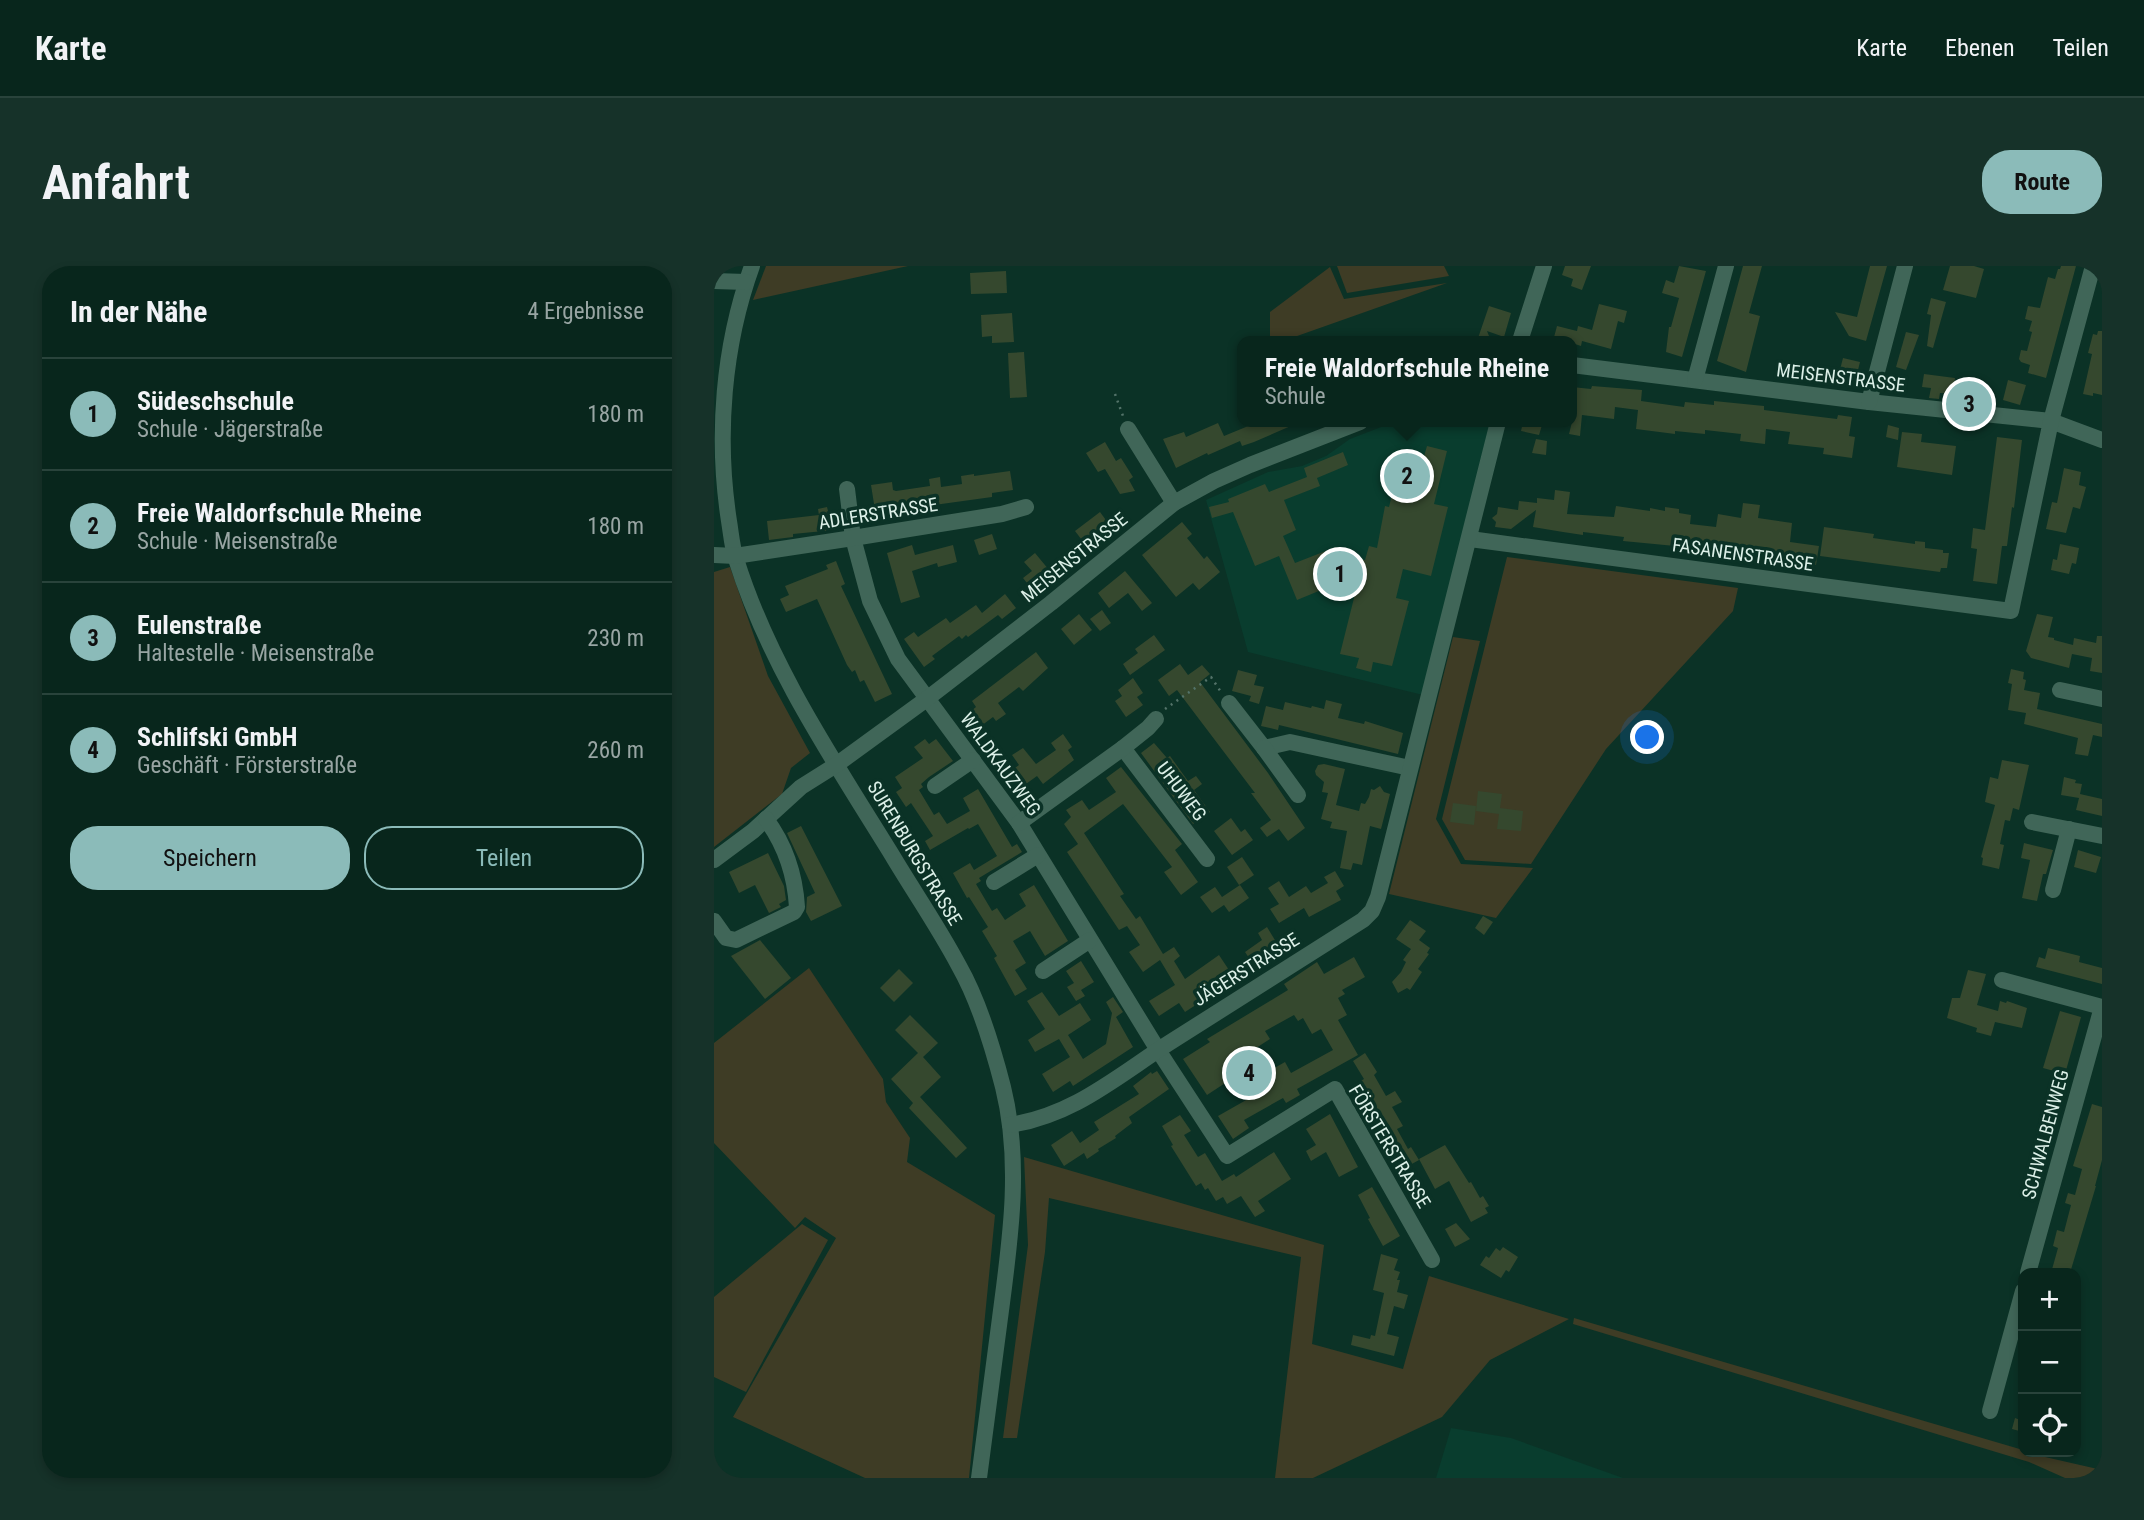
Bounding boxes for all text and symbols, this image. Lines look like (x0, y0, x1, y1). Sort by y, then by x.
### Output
text: Karte (35, 29, 106, 68)
text: Karte (1856, 34, 1907, 62)
text: Ebenen (1945, 34, 2015, 62)
text: Teilen (2053, 34, 2109, 62)
button: Route (1982, 150, 2102, 214)
text: Anfahrt (42, 154, 190, 211)
text: In der Nähe (70, 294, 207, 329)
text: 4 Ergebnisse (527, 298, 644, 325)
popup (1237, 336, 1577, 427)
text: Freie Waldorfschule Rheine (1265, 353, 1549, 383)
street label: MEISENSTRASSE (1775, 358, 1907, 397)
pin: 3 (1946, 378, 1992, 430)
text: Schule (1265, 383, 1326, 410)
text: Südeschschule (137, 386, 294, 416)
text: 1 (87, 401, 99, 428)
text: 180 m (587, 401, 644, 428)
text: Schule · Jägerstraße (137, 416, 323, 443)
pin: 2 (1384, 450, 1430, 502)
street label: ADLERSTRASSE (817, 493, 939, 534)
text: Freie Waldorfschule Rheine (137, 498, 422, 528)
street label: MEISENSTRASSE (1017, 508, 1132, 607)
text: 2 (87, 513, 99, 540)
text: 180 m (587, 513, 644, 540)
text: Schule · Meisenstraße (137, 528, 338, 555)
street label: FASANENSTRASSE (1671, 533, 1815, 576)
pin: 1 (1317, 548, 1363, 600)
text: Eulenstraße (137, 610, 261, 640)
text: 3 (87, 625, 99, 652)
text: 230 m (587, 625, 644, 652)
text: Haltestelle · Meisenstraße (137, 640, 374, 667)
street label: WALDKAUZWEG (955, 708, 1046, 820)
your location (1630, 720, 1664, 754)
text: Schlifski GmbH (137, 722, 298, 752)
text: 4 (87, 737, 99, 764)
text: 260 m (587, 737, 644, 764)
text: Geschäft · Försterstraße (137, 752, 357, 779)
street label: UHUWEG (1152, 757, 1211, 825)
street label: SURENBURGSTRASSE (862, 777, 967, 930)
button: Speichern (70, 826, 350, 890)
button: Teilen (364, 826, 644, 890)
street label: JÄGERSTRASSE (1189, 928, 1303, 1011)
pin: 4 (1226, 1047, 1272, 1099)
street label: SCHWALBENWEG (2017, 1067, 2074, 1201)
street label: FÖRSTERSTRASSE (1344, 1080, 1435, 1212)
map controls (2018, 1268, 2081, 1457)
button: + (2018, 1268, 2081, 1331)
button: − (2018, 1331, 2081, 1394)
button: locate (2018, 1394, 2081, 1457)

